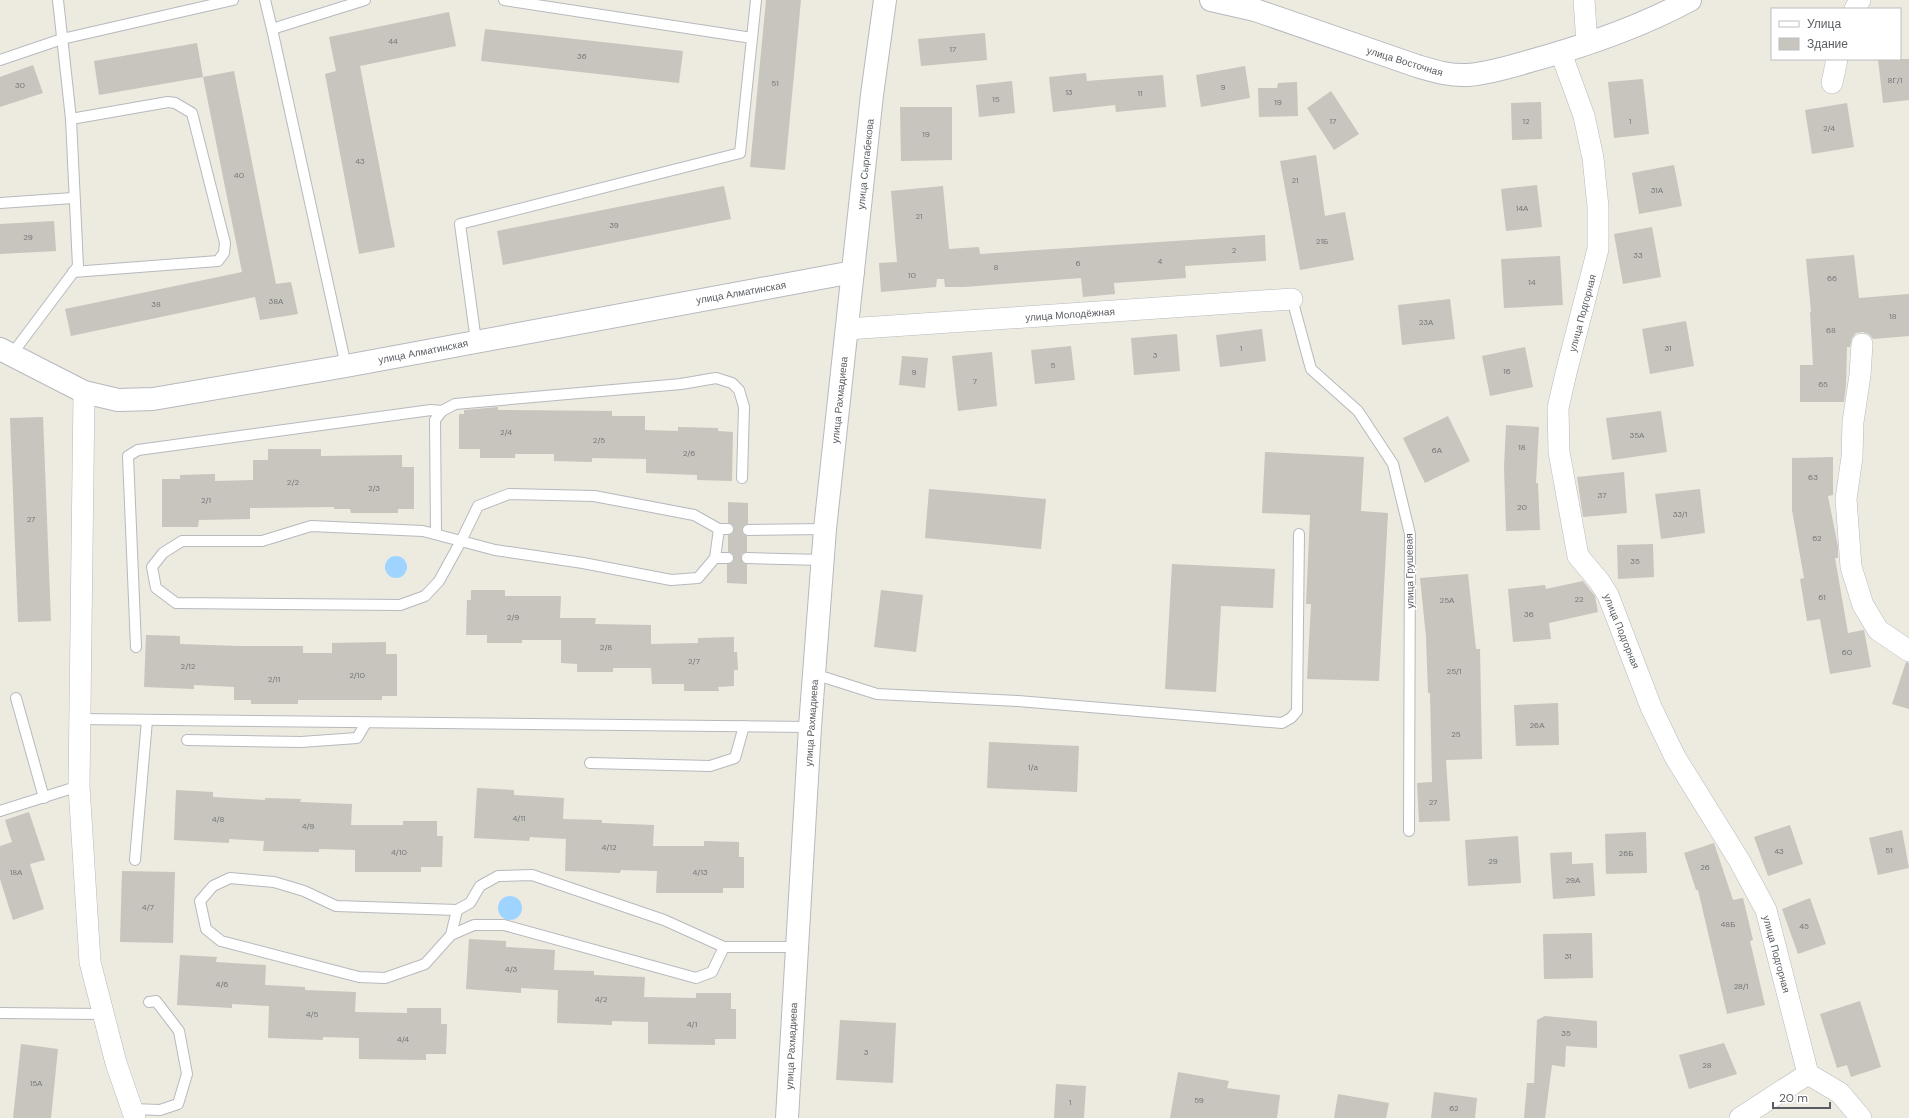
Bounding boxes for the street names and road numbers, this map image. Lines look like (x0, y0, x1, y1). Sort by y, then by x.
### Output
street label: улица Восточная (1365, 44, 1444, 79)
street label: улица Сыргабекова (854, 118, 877, 210)
street label: улица Подгорная (1566, 273, 1599, 353)
street label: улица Алматинская (695, 278, 787, 307)
street label: улица Молодёжная (1025, 305, 1115, 324)
street label: улица Алматинская (377, 336, 469, 367)
street label: улица Рахмадиева (828, 356, 851, 444)
street label: улица Грушевая (1402, 533, 1417, 609)
street label: улица Подгорная (1601, 592, 1642, 671)
street label: улица Рахмадиева (802, 679, 821, 767)
street label: улица Подгорная (1760, 914, 1793, 994)
street label: улица Рахмадиева (783, 1002, 800, 1090)

